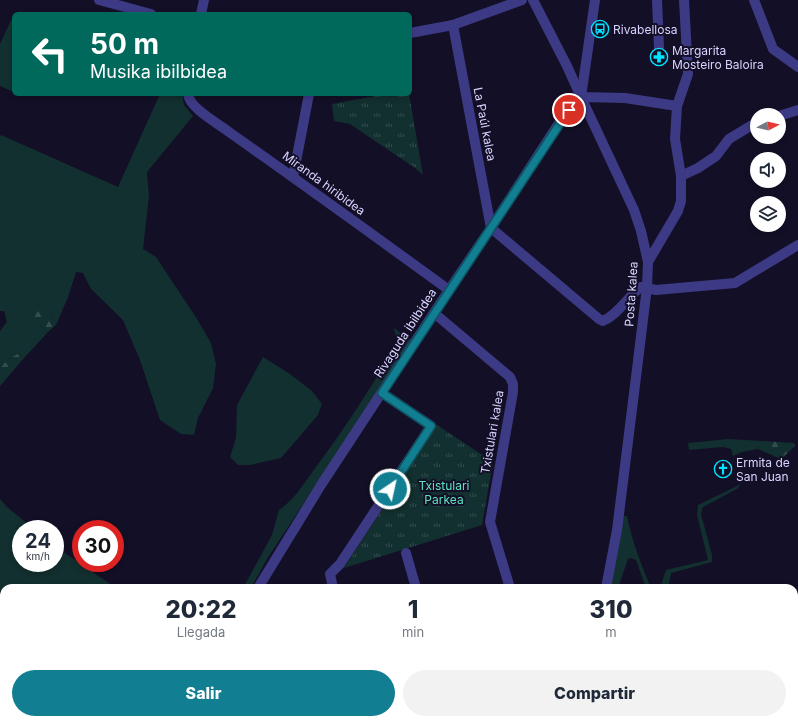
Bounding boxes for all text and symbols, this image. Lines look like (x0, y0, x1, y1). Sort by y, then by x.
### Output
bus stop icon: Rivabellosa (590, 19, 610, 39)
place label: Rivabellosa (613, 22, 677, 37)
text: 50 m (90, 27, 159, 61)
icon: left (24, 28, 76, 80)
place label: Margarita Mosteiro Baloira (672, 43, 764, 72)
pharmacy icon: Margarita Mosteiro Baloira (649, 47, 669, 67)
text: Musika ibilbidea (90, 61, 227, 82)
street label: La Paúl kalea (471, 86, 499, 162)
pin (552, 93, 586, 127)
icon: arrive (558, 99, 580, 121)
north arrow (750, 108, 786, 144)
map controls (750, 108, 786, 232)
street label: Miranda hiribidea (280, 148, 368, 218)
button: sound (750, 152, 786, 188)
button: layers (750, 196, 786, 232)
street label: Posta kalea (621, 261, 641, 327)
street label: Rivaguda ibilbidea (371, 286, 439, 380)
street label: Txistulari kalea (477, 389, 507, 475)
place label: Ermita de San Juan (736, 455, 790, 484)
church icon: Ermita de San Juan (713, 459, 733, 479)
position arrow (369, 468, 411, 510)
park label: Txistulari Parkea (418, 478, 470, 507)
speed limit sign: 30 (72, 520, 124, 572)
text: 24 (25, 529, 51, 553)
text: km/h (26, 550, 50, 562)
text: 20:22 (165, 595, 236, 624)
text: 1 (408, 595, 418, 624)
text: 310 (590, 595, 633, 624)
text: Llegada (177, 624, 225, 640)
text: min (402, 624, 424, 640)
text: m (605, 624, 617, 640)
button: Salir (12, 670, 395, 716)
button: Compartir (403, 670, 786, 716)

